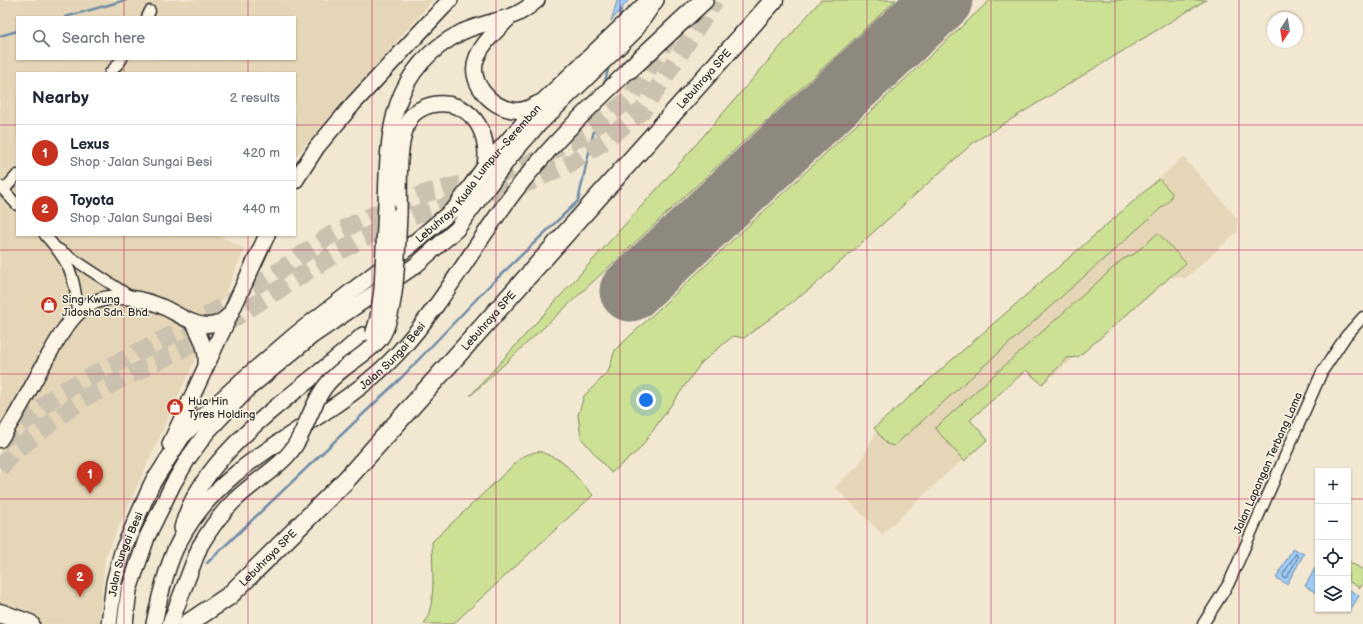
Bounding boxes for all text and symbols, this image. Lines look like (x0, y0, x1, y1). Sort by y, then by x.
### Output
north arrow (1267, 12, 1303, 48)
search box (16, 16, 296, 60)
icon: search (30, 27, 52, 49)
text: Search here (62, 29, 145, 48)
street label: Lebuhraya SPE (674, 46, 734, 111)
text: Nearby (32, 88, 89, 108)
text: 2 results (230, 90, 280, 106)
street label: Lebuhraya Kuala Lumpur–Seremban (413, 102, 543, 245)
text: Lexus (70, 135, 109, 154)
text: 1 (42, 145, 48, 161)
text: 420 m (242, 145, 280, 161)
text: Shop · Jalan Sungai Besi (70, 154, 212, 170)
text: Toyota (70, 191, 114, 210)
text: 2 (41, 201, 49, 217)
text: 440 m (242, 201, 280, 217)
text: Shop · Jalan Sungai Besi (70, 210, 212, 226)
street label: Lebuhraya SPE (458, 288, 518, 353)
place label: Sing Kwung Jidosha Sdn. Bhd. (62, 293, 150, 319)
shop icon: Sing Kwung Jidosha Sdn. Bhd. (39, 295, 59, 315)
street label: Jalan Sungai Besi (357, 320, 428, 392)
your location (636, 390, 656, 410)
street label: Jalan Lapangan Terbang Lama (1231, 390, 1305, 536)
place label: Hua Hin Tyres Holding (188, 395, 255, 421)
shop icon: Hua Hin Tyres Holding (165, 397, 185, 417)
pin: 1 (77, 461, 103, 494)
map controls (1315, 468, 1351, 612)
button: + (1315, 468, 1351, 504)
button: − (1315, 504, 1351, 540)
street label: Jalan Sungai Besi (106, 510, 145, 597)
street label: Lebuhraya SPE (236, 526, 299, 589)
button: locate (1315, 540, 1351, 576)
pin: 2 (67, 564, 93, 597)
button: layers (1315, 576, 1351, 612)

